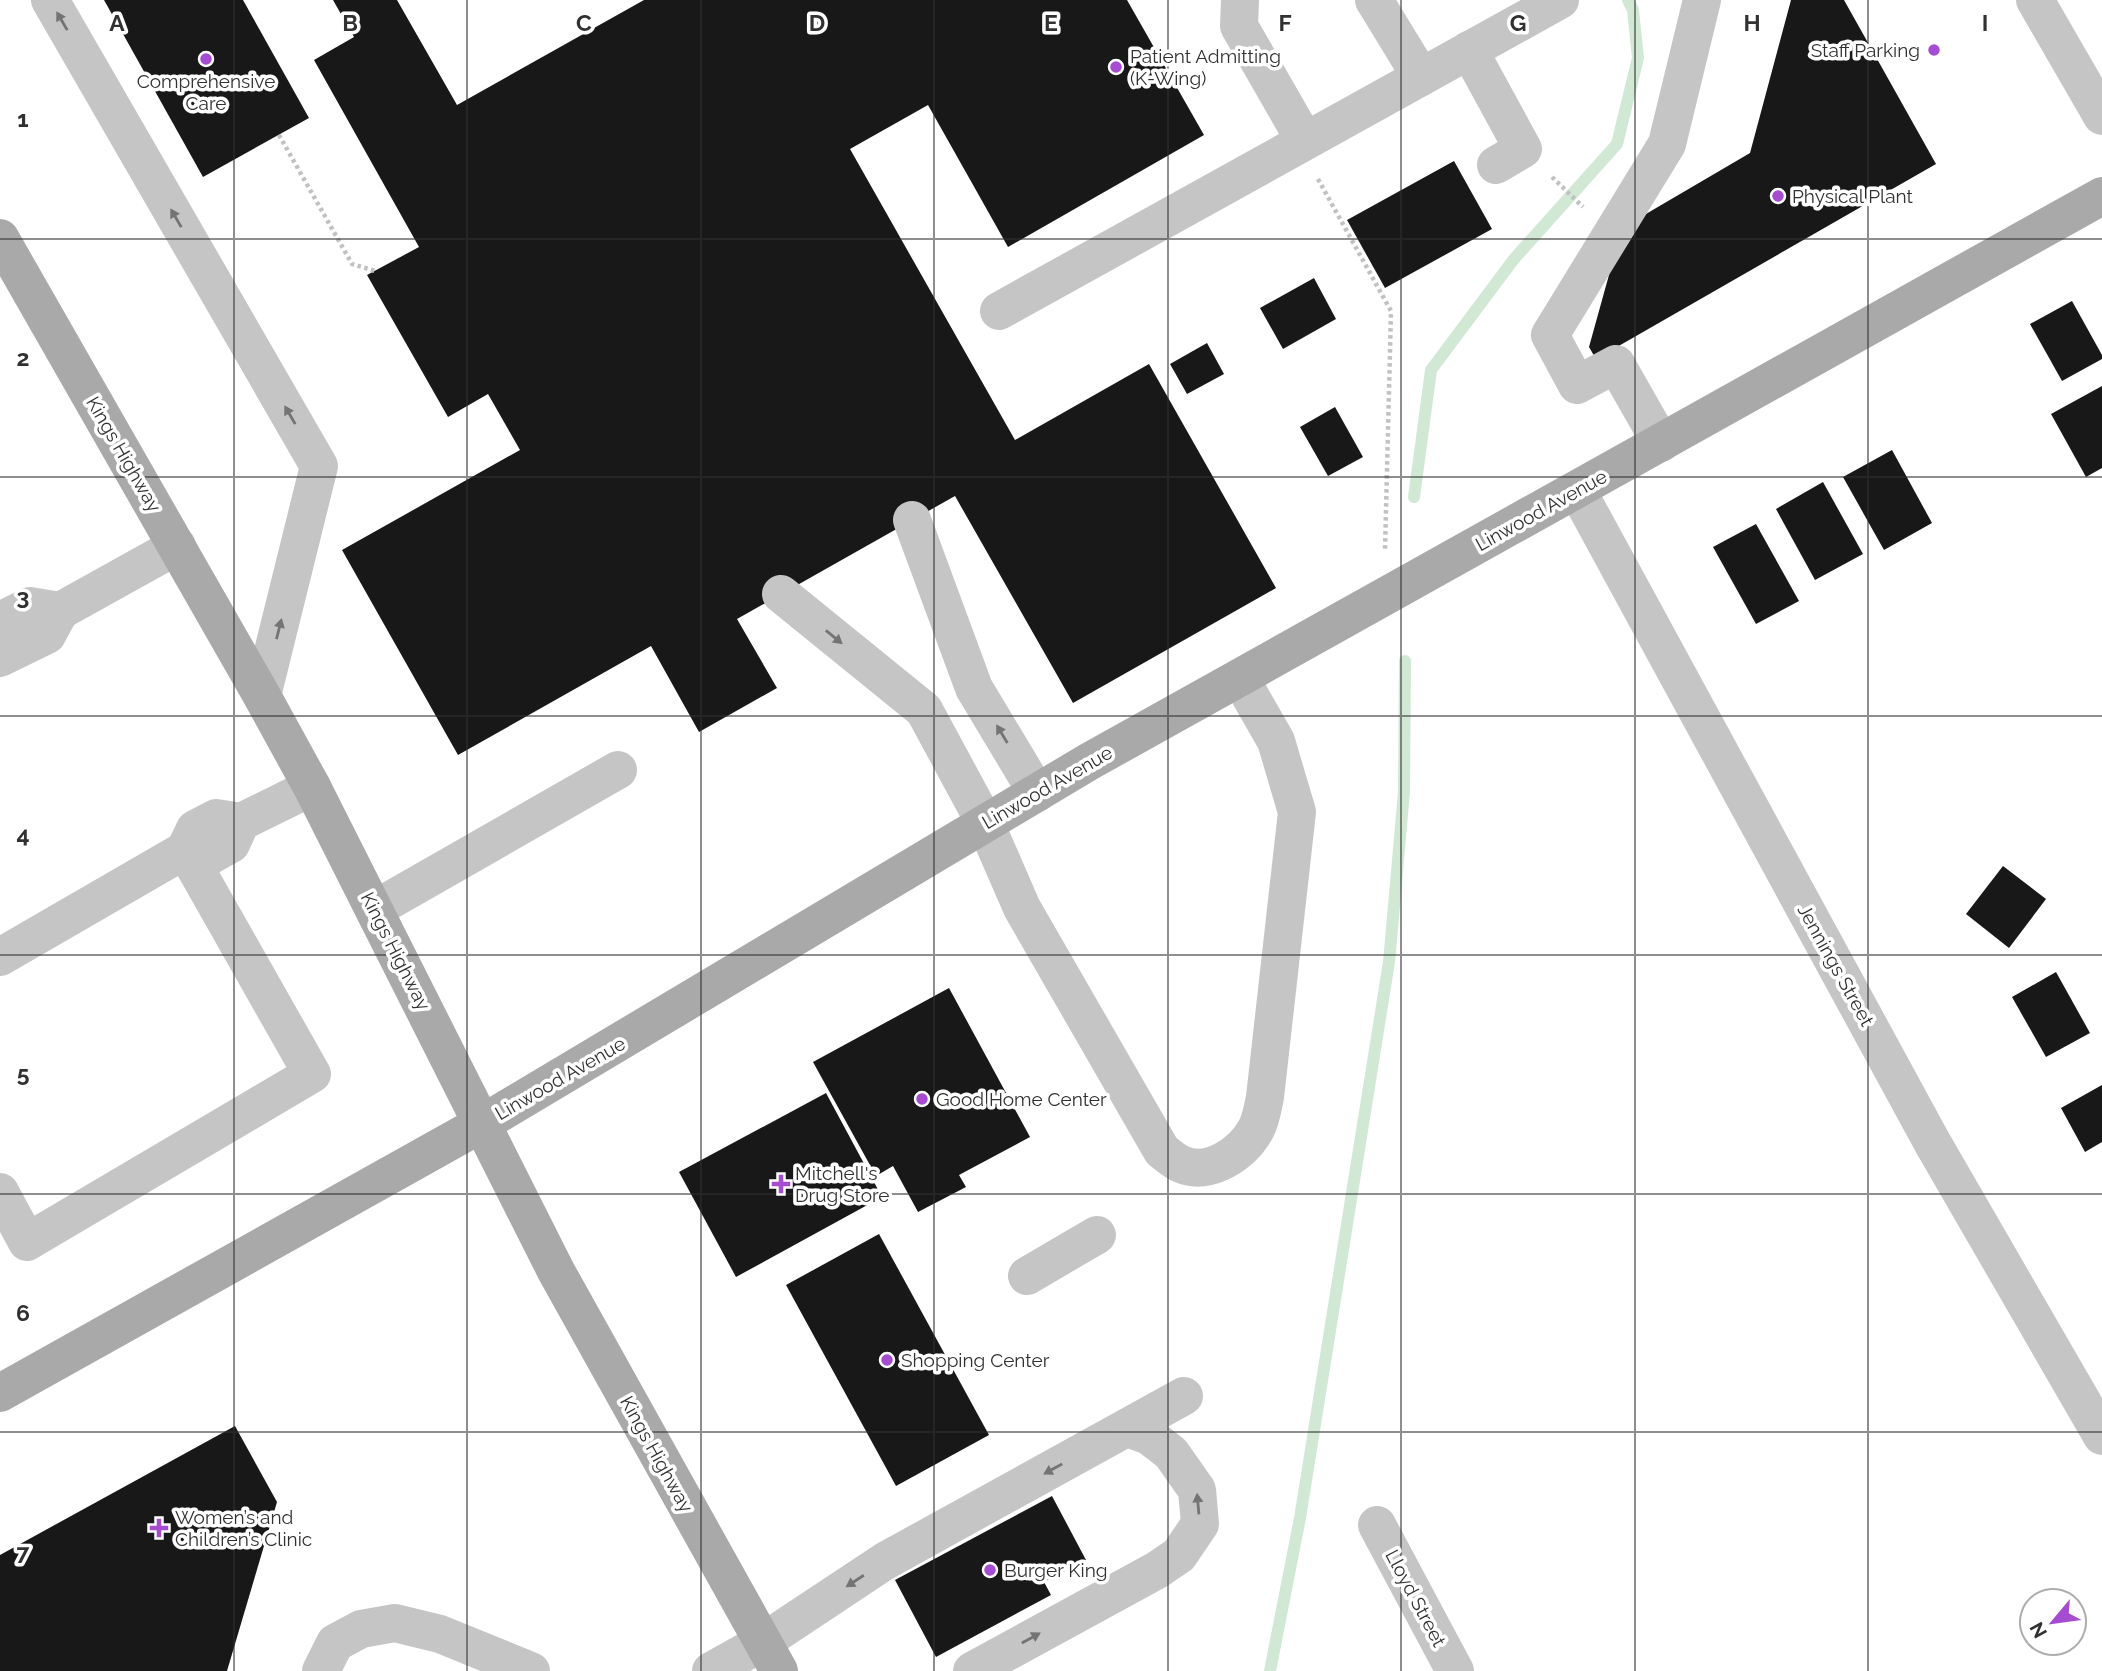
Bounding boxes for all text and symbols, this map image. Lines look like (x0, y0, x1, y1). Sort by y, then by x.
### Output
text: A (109, 9, 125, 36)
text: B (342, 9, 358, 36)
text: C (576, 9, 592, 36)
text: D (809, 9, 825, 36)
text: E (1044, 9, 1058, 36)
text: F (1278, 9, 1292, 36)
text: G (1510, 9, 1526, 36)
text: H (1743, 9, 1761, 36)
text: I (1982, 9, 1988, 36)
one-way arrow (56, 11, 68, 30)
place label: Staff Parking (1811, 39, 1920, 61)
marker: Staff Parking (1926, 42, 1942, 58)
place label: Patient Admitting (K-Wing) (1130, 45, 1281, 89)
marker: Comprehensive Care (198, 51, 214, 67)
marker: Patient Admitting (K-Wing) (1108, 59, 1124, 75)
place label: Comprehensive Care (137, 70, 275, 114)
text: 1 (17, 105, 29, 132)
place label: Physical Plant (1792, 185, 1914, 207)
marker: Physical Plant (1770, 188, 1786, 204)
one-way arrow (169, 208, 182, 227)
text: 2 (17, 344, 29, 371)
street label: Kings Highway (82, 392, 166, 516)
one-way arrow (283, 405, 296, 424)
street label: Linwood Avenue (1472, 465, 1610, 555)
text: 3 (17, 583, 29, 610)
one-way arrow (274, 618, 285, 640)
one-way arrow (825, 629, 842, 644)
one-way arrow (996, 725, 1008, 744)
street label: Linwood Avenue (978, 741, 1116, 833)
text: 4 (16, 821, 30, 848)
street label: Kings Highway (357, 888, 435, 1014)
street label: Jennings Street (1793, 900, 1879, 1030)
street label: Linwood Avenue (491, 1032, 629, 1124)
text: 5 (17, 1060, 30, 1087)
place label: Good Home Center (936, 1088, 1107, 1110)
marker: Good Home Center (914, 1091, 930, 1107)
place label: Mitchell's Drug Store (795, 1162, 890, 1206)
marker: Mitchell's Drug Store (773, 1176, 789, 1192)
text: 6 (16, 1299, 30, 1326)
place label: Shopping Center (901, 1349, 1050, 1371)
marker: Shopping Center (879, 1352, 895, 1368)
street label: Kings Highway (616, 1392, 698, 1516)
one-way arrow (1043, 1463, 1063, 1475)
one-way arrow (1192, 1493, 1203, 1515)
place label: Women’s and Children’s Clinic (175, 1506, 312, 1550)
marker: Women’s and Children’s Clinic (149, 1518, 169, 1538)
text: 7 (17, 1538, 30, 1565)
street label: Lloyd Street (1381, 1546, 1451, 1651)
place label: Burger King (1004, 1559, 1108, 1581)
marker: Burger King (982, 1562, 998, 1578)
one-way arrow (845, 1574, 865, 1587)
north arrow (2018, 1587, 2088, 1657)
text: N (2025, 1619, 2051, 1642)
one-way arrow (1022, 1632, 1041, 1644)

